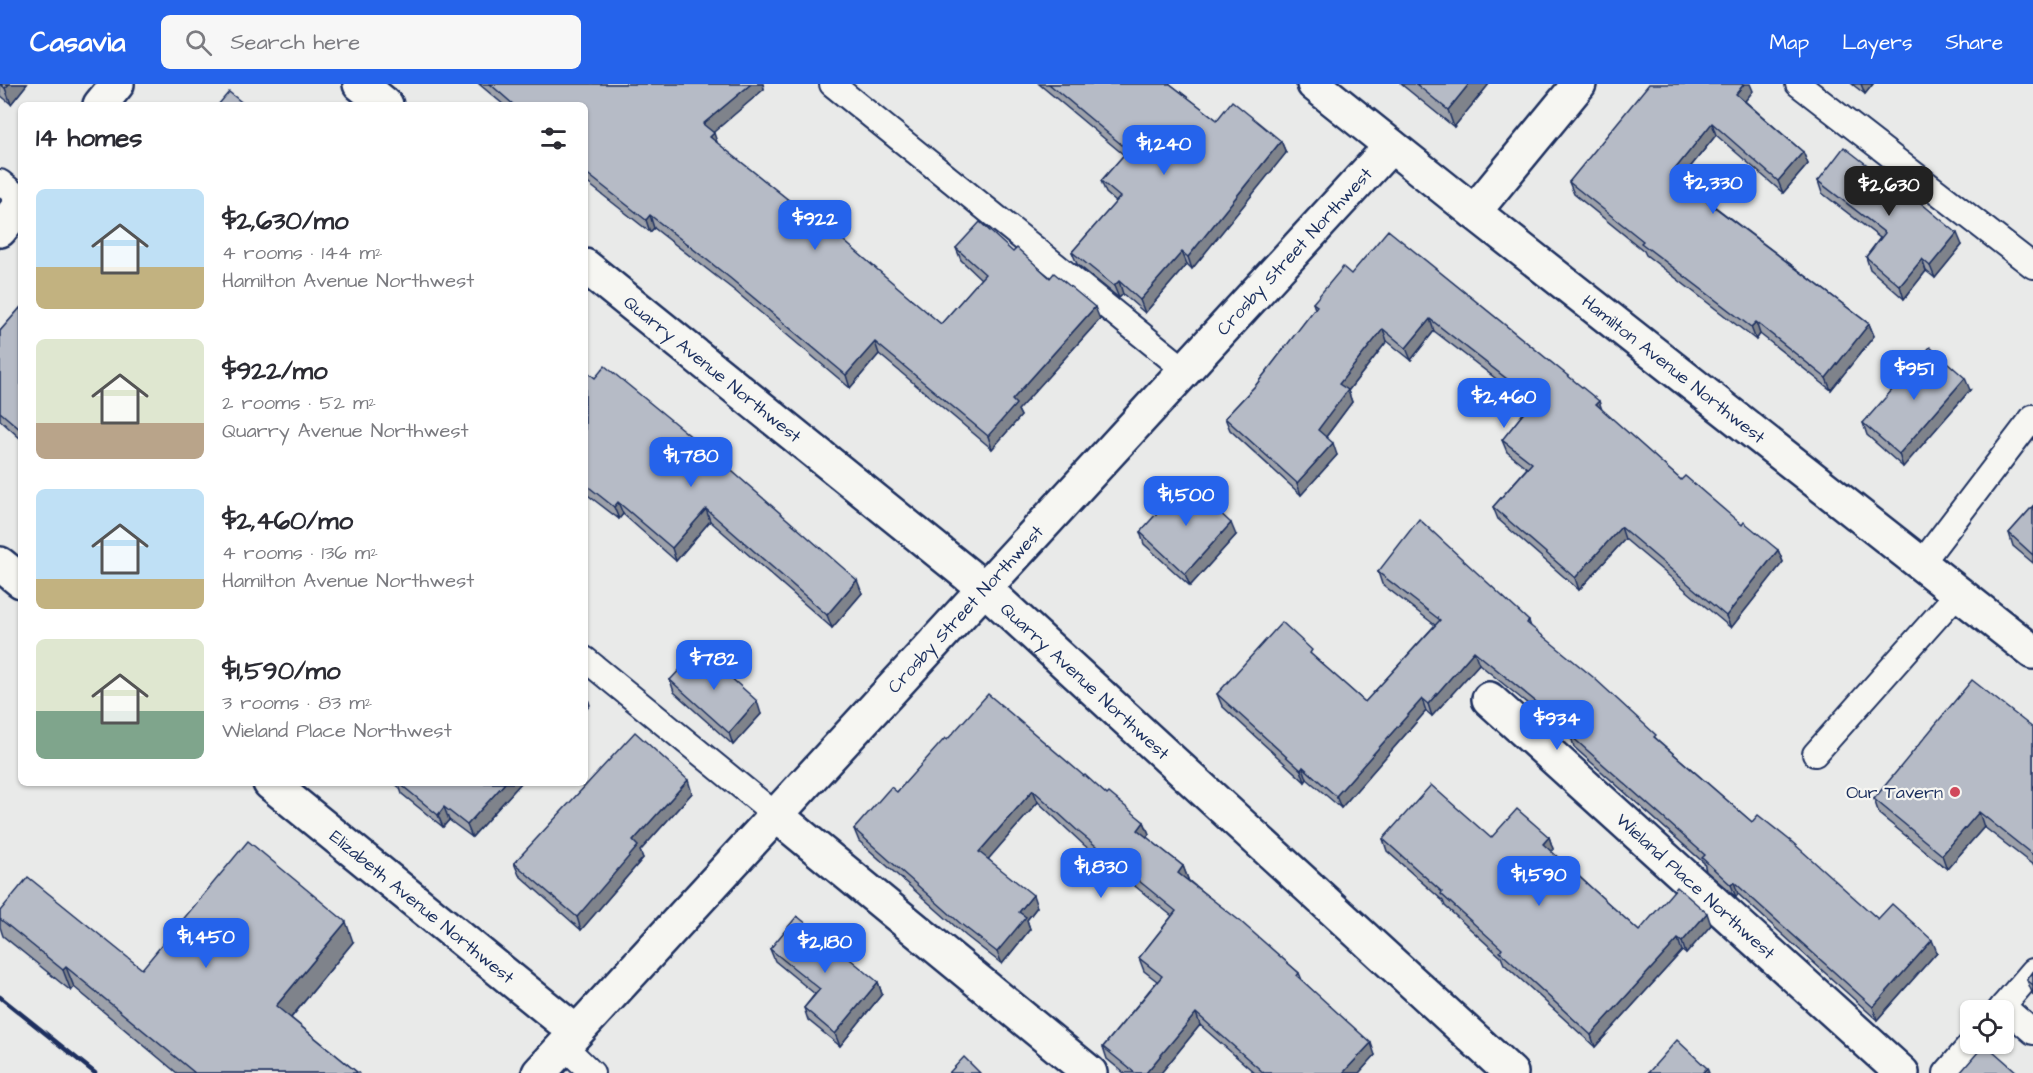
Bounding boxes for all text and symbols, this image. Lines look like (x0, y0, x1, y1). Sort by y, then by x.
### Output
search box (161, 15, 581, 69)
text: Casavia (30, 23, 125, 62)
icon: search (182, 26, 215, 59)
text: Search here (230, 27, 360, 58)
text: Map (1769, 28, 1809, 57)
text: Layers (1842, 28, 1912, 57)
text: Share (1945, 28, 2003, 57)
text: 14 homes (36, 120, 142, 156)
icon: filters (537, 122, 570, 155)
pin: $1,240 (1115, 125, 1213, 176)
text: $1,240 (1137, 130, 1191, 158)
street label: Crosby Street Northwest (1211, 161, 1378, 341)
pin: $2,330 (1664, 164, 1762, 215)
pin: $2,630 (1840, 166, 1938, 217)
text: $2,330 (1683, 169, 1743, 197)
text: $2,630 (1858, 171, 1920, 199)
pin: $922 (779, 200, 851, 251)
text: $2,630/mo (222, 203, 349, 239)
text: $922 (792, 205, 838, 233)
icon: home (84, 213, 156, 285)
text: 4 rooms · 144 m² (222, 239, 382, 267)
text: Hamilton Avenue Northwest (222, 267, 474, 295)
street label: Hamilton Avenue Northwest (1577, 289, 1771, 450)
street label: Quarry Avenue Northwest (618, 290, 807, 449)
pin: $951 (1878, 350, 1950, 401)
text: $922/mo (222, 353, 328, 389)
text: $951 (1894, 355, 1934, 383)
icon: home (84, 363, 156, 435)
pin: $2,460 (1455, 378, 1553, 429)
text: $2,460 (1472, 383, 1536, 411)
text: 2 rooms · 52 m² (222, 389, 376, 417)
text: Quarry Avenue Northwest (222, 417, 469, 445)
pin: $1,780 (642, 437, 740, 488)
text: $1,780 (663, 442, 719, 470)
pin: $1,500 (1137, 476, 1235, 527)
text: $1,500 (1158, 481, 1214, 509)
text: $2,460/mo (222, 503, 353, 539)
icon: home (84, 513, 156, 585)
street label: Crosby Street Northwest (882, 519, 1049, 699)
text: 4 rooms · 136 m² (222, 539, 378, 567)
text: Hamilton Avenue Northwest (222, 567, 474, 595)
street label: Quarry Avenue Northwest (995, 597, 1176, 766)
pin: $782 (678, 640, 750, 691)
text: $782 (690, 645, 738, 673)
text: $1,590/mo (222, 653, 341, 689)
icon: home (84, 663, 156, 735)
text: 3 rooms · 83 m² (222, 689, 372, 717)
pin: $934 (1521, 700, 1593, 751)
text: $934 (1534, 705, 1580, 733)
text: Wieland Place Northwest (222, 717, 452, 745)
place label: Our Tavern (1846, 780, 1943, 805)
marker: Our Tavern (1948, 785, 1962, 799)
street label: Wieland Place Northwest (1611, 808, 1781, 965)
street label: Elizabeth Avenue Northwest (324, 824, 520, 990)
pin: $1,830 (1052, 848, 1150, 899)
text: $1,830 (1074, 853, 1128, 881)
pin: $1,590 (1490, 856, 1588, 907)
text: $1,590 (1511, 861, 1567, 889)
pin: $1,450 (157, 918, 255, 969)
text: $1,450 (177, 923, 235, 951)
pin: $2,180 (776, 923, 874, 974)
text: $2,180 (798, 928, 852, 956)
map controls (1960, 1000, 2014, 1054)
button: locate (1960, 1000, 2014, 1054)

